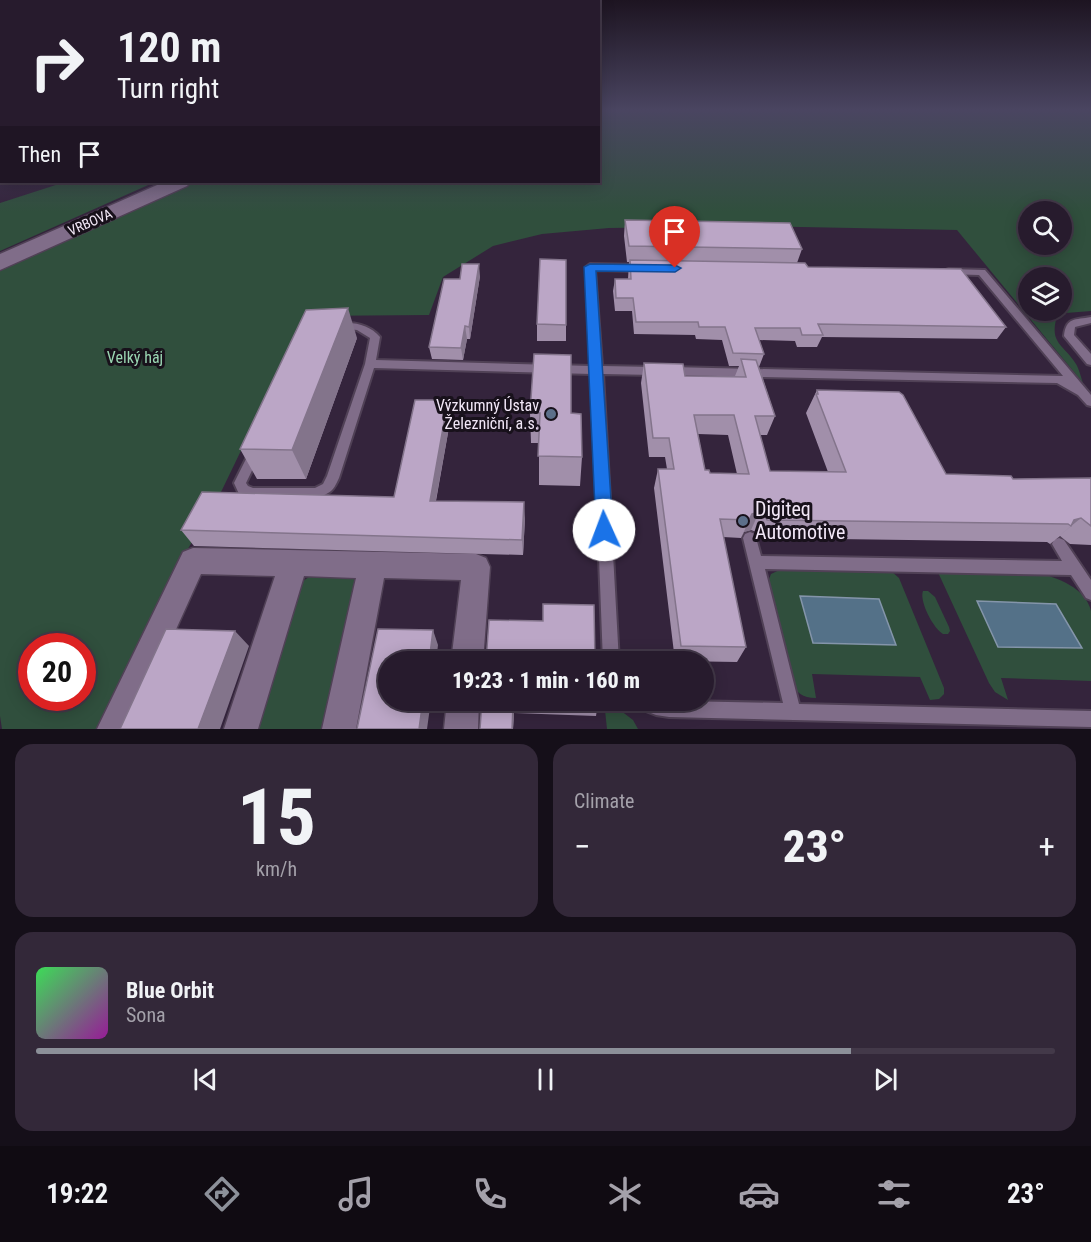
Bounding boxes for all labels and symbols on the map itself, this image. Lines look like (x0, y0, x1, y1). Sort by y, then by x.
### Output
street label: VRBOVA (65, 205, 115, 239)
pin (649, 206, 700, 268)
park label: Velký háj (107, 348, 163, 367)
place label: Výzkumný Ústav Železniční, a.s. (436, 396, 539, 433)
marker: Výzkumný Ústav Železniční, a.s. (544, 407, 558, 421)
place label: Digiteq Automotive (755, 497, 845, 544)
position arrow (572, 498, 636, 562)
marker: Digiteq Automotive (736, 514, 750, 528)
speed limit sign: 20 (18, 633, 96, 711)

